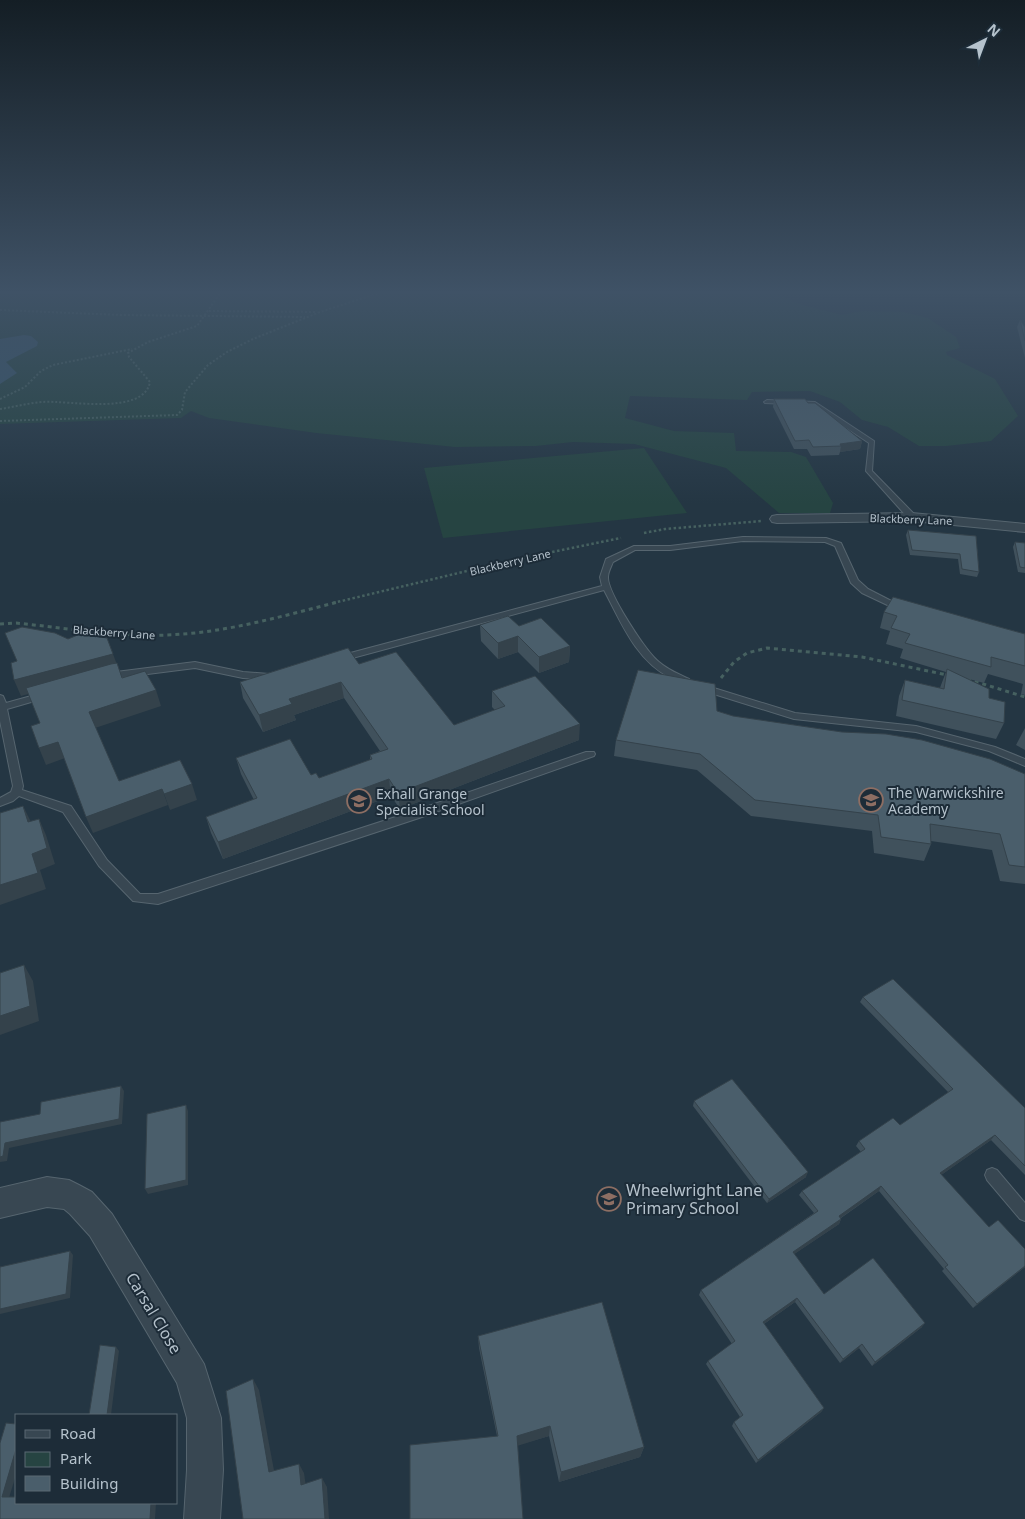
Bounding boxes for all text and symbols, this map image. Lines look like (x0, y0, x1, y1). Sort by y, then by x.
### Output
north arrow (960, 15, 1010, 65)
text: N (983, 19, 1005, 41)
street label: Blackberry Lane (869, 510, 953, 528)
street label: Blackberry Lane (468, 545, 552, 579)
street label: Blackberry Lane (72, 622, 156, 642)
place label: The Warwickshire Academy (888, 783, 1004, 818)
place label: Exhall Grange Specialist School (376, 784, 485, 819)
school or university icon: The Warwickshire Academy (858, 787, 884, 813)
school or university icon: Exhall Grange Specialist School (346, 788, 372, 814)
place label: Wheelwright Lane Primary School (626, 1179, 762, 1219)
school or university icon: Wheelwright Lane Primary School (596, 1186, 622, 1212)
street label: Carsal Close (121, 1268, 187, 1358)
legend (15, 1414, 178, 1504)
text: Road (60, 1423, 96, 1443)
text: Park (60, 1448, 92, 1468)
text: Building (60, 1473, 118, 1493)

